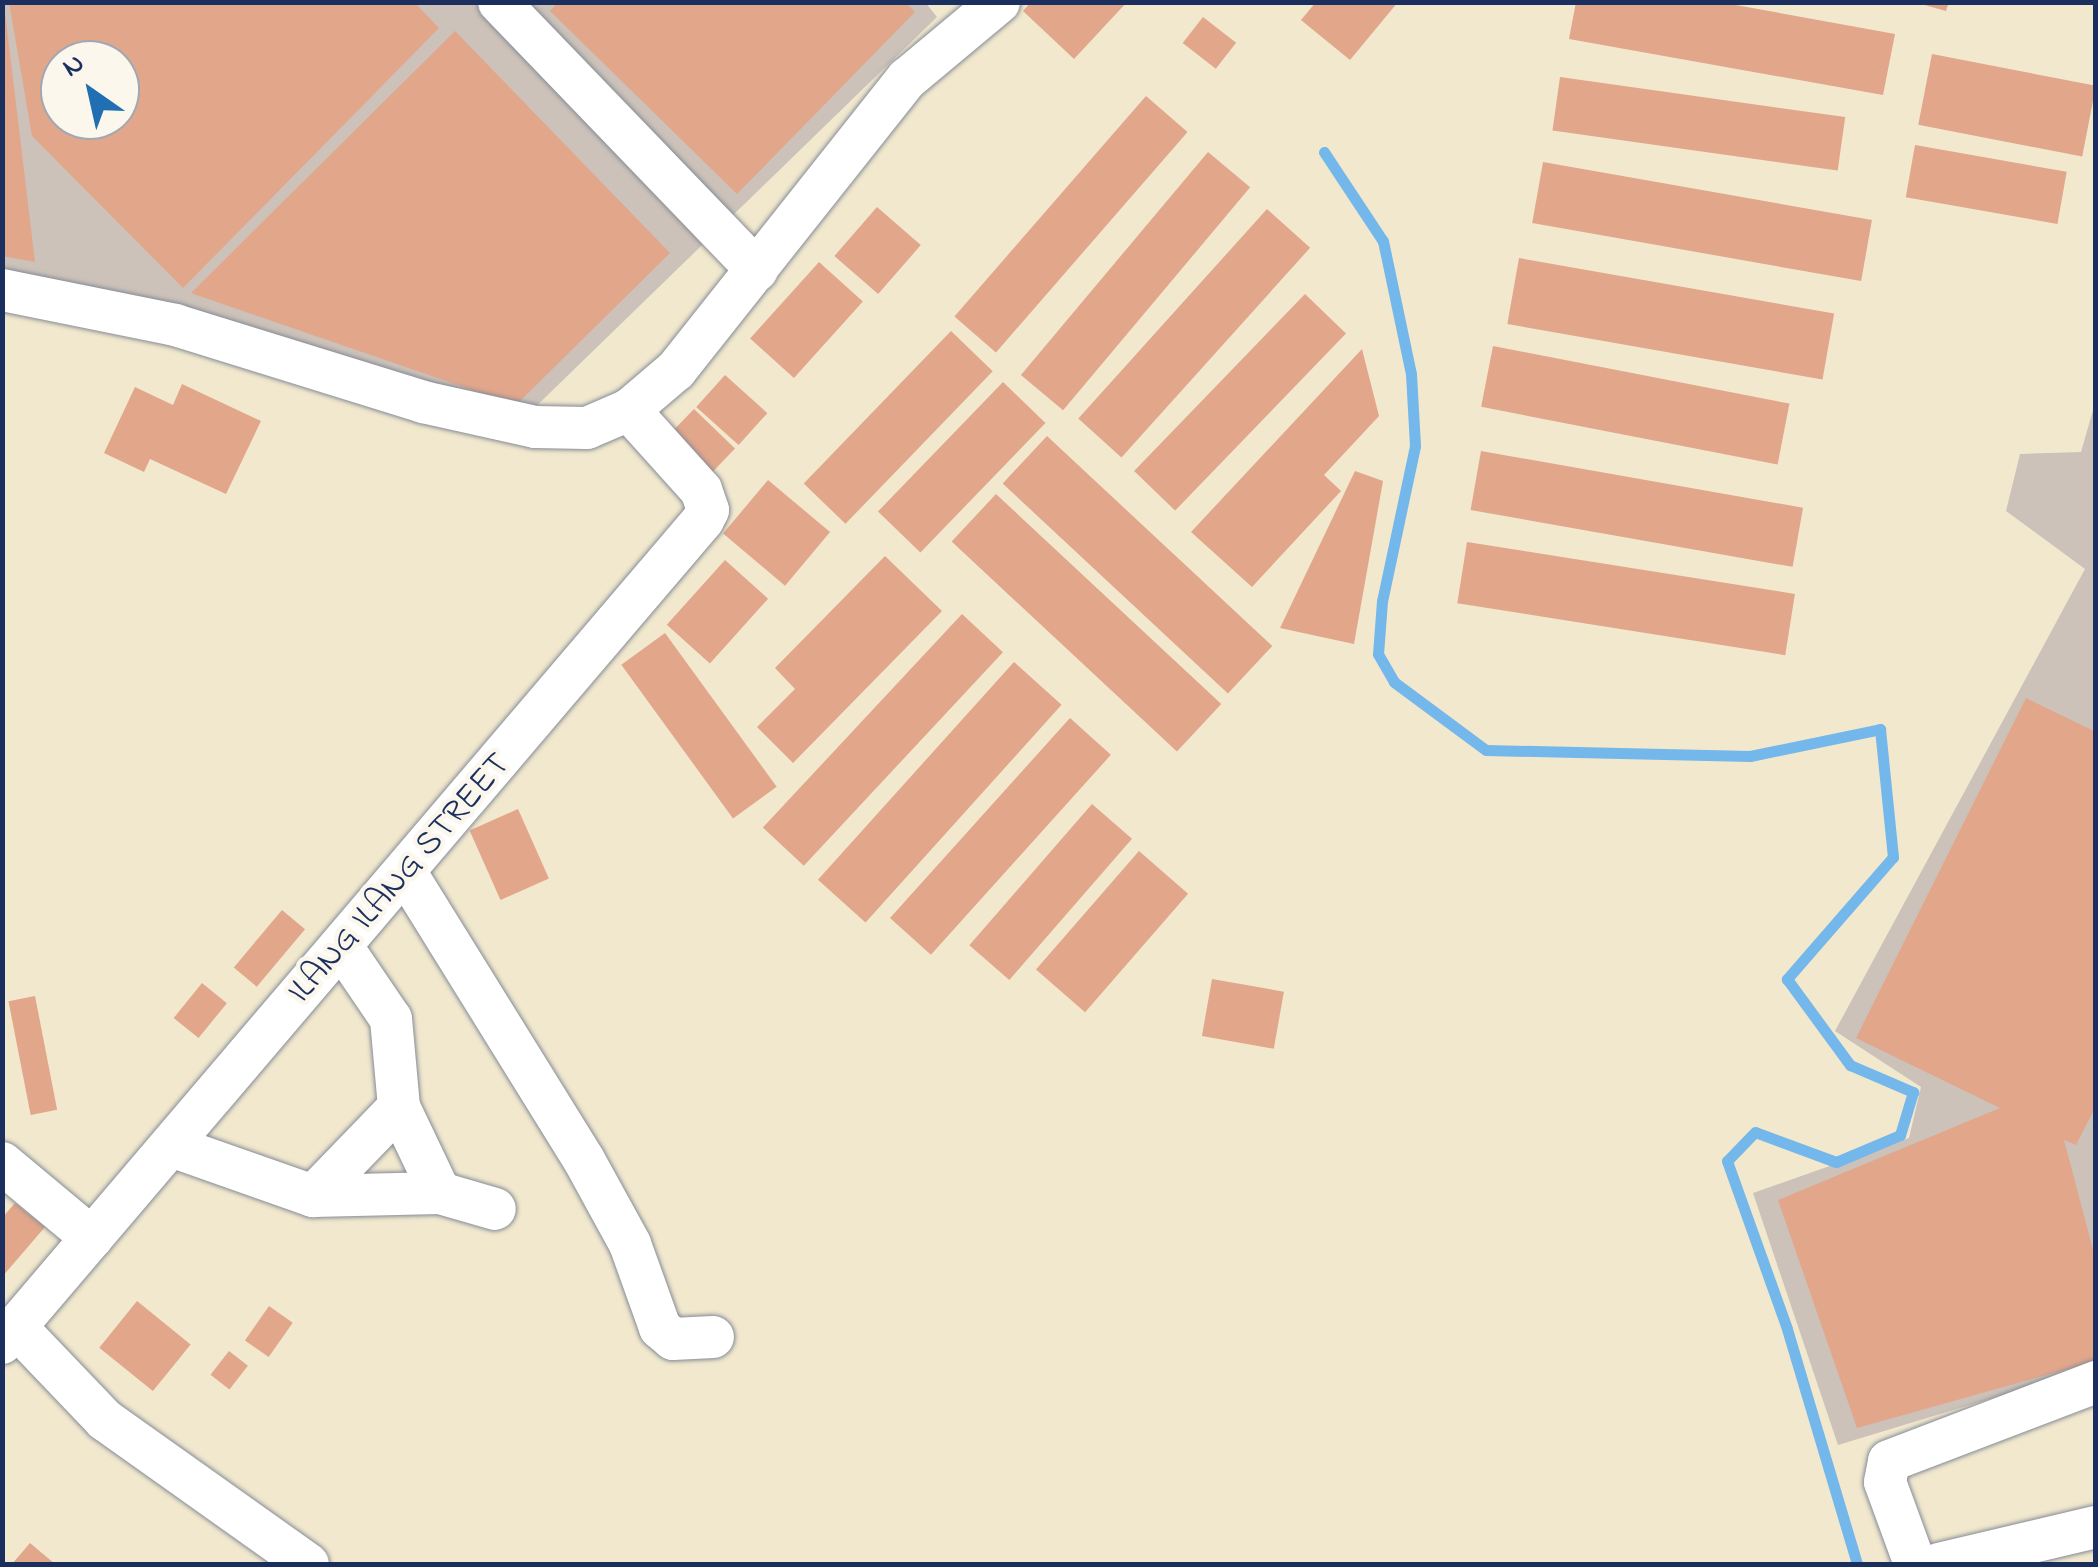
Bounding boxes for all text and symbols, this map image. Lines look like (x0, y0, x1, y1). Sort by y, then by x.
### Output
north arrow (40, 40, 140, 140)
text: N (55, 44, 93, 89)
street label: ILANG ILANG STREET (280, 745, 520, 1013)

